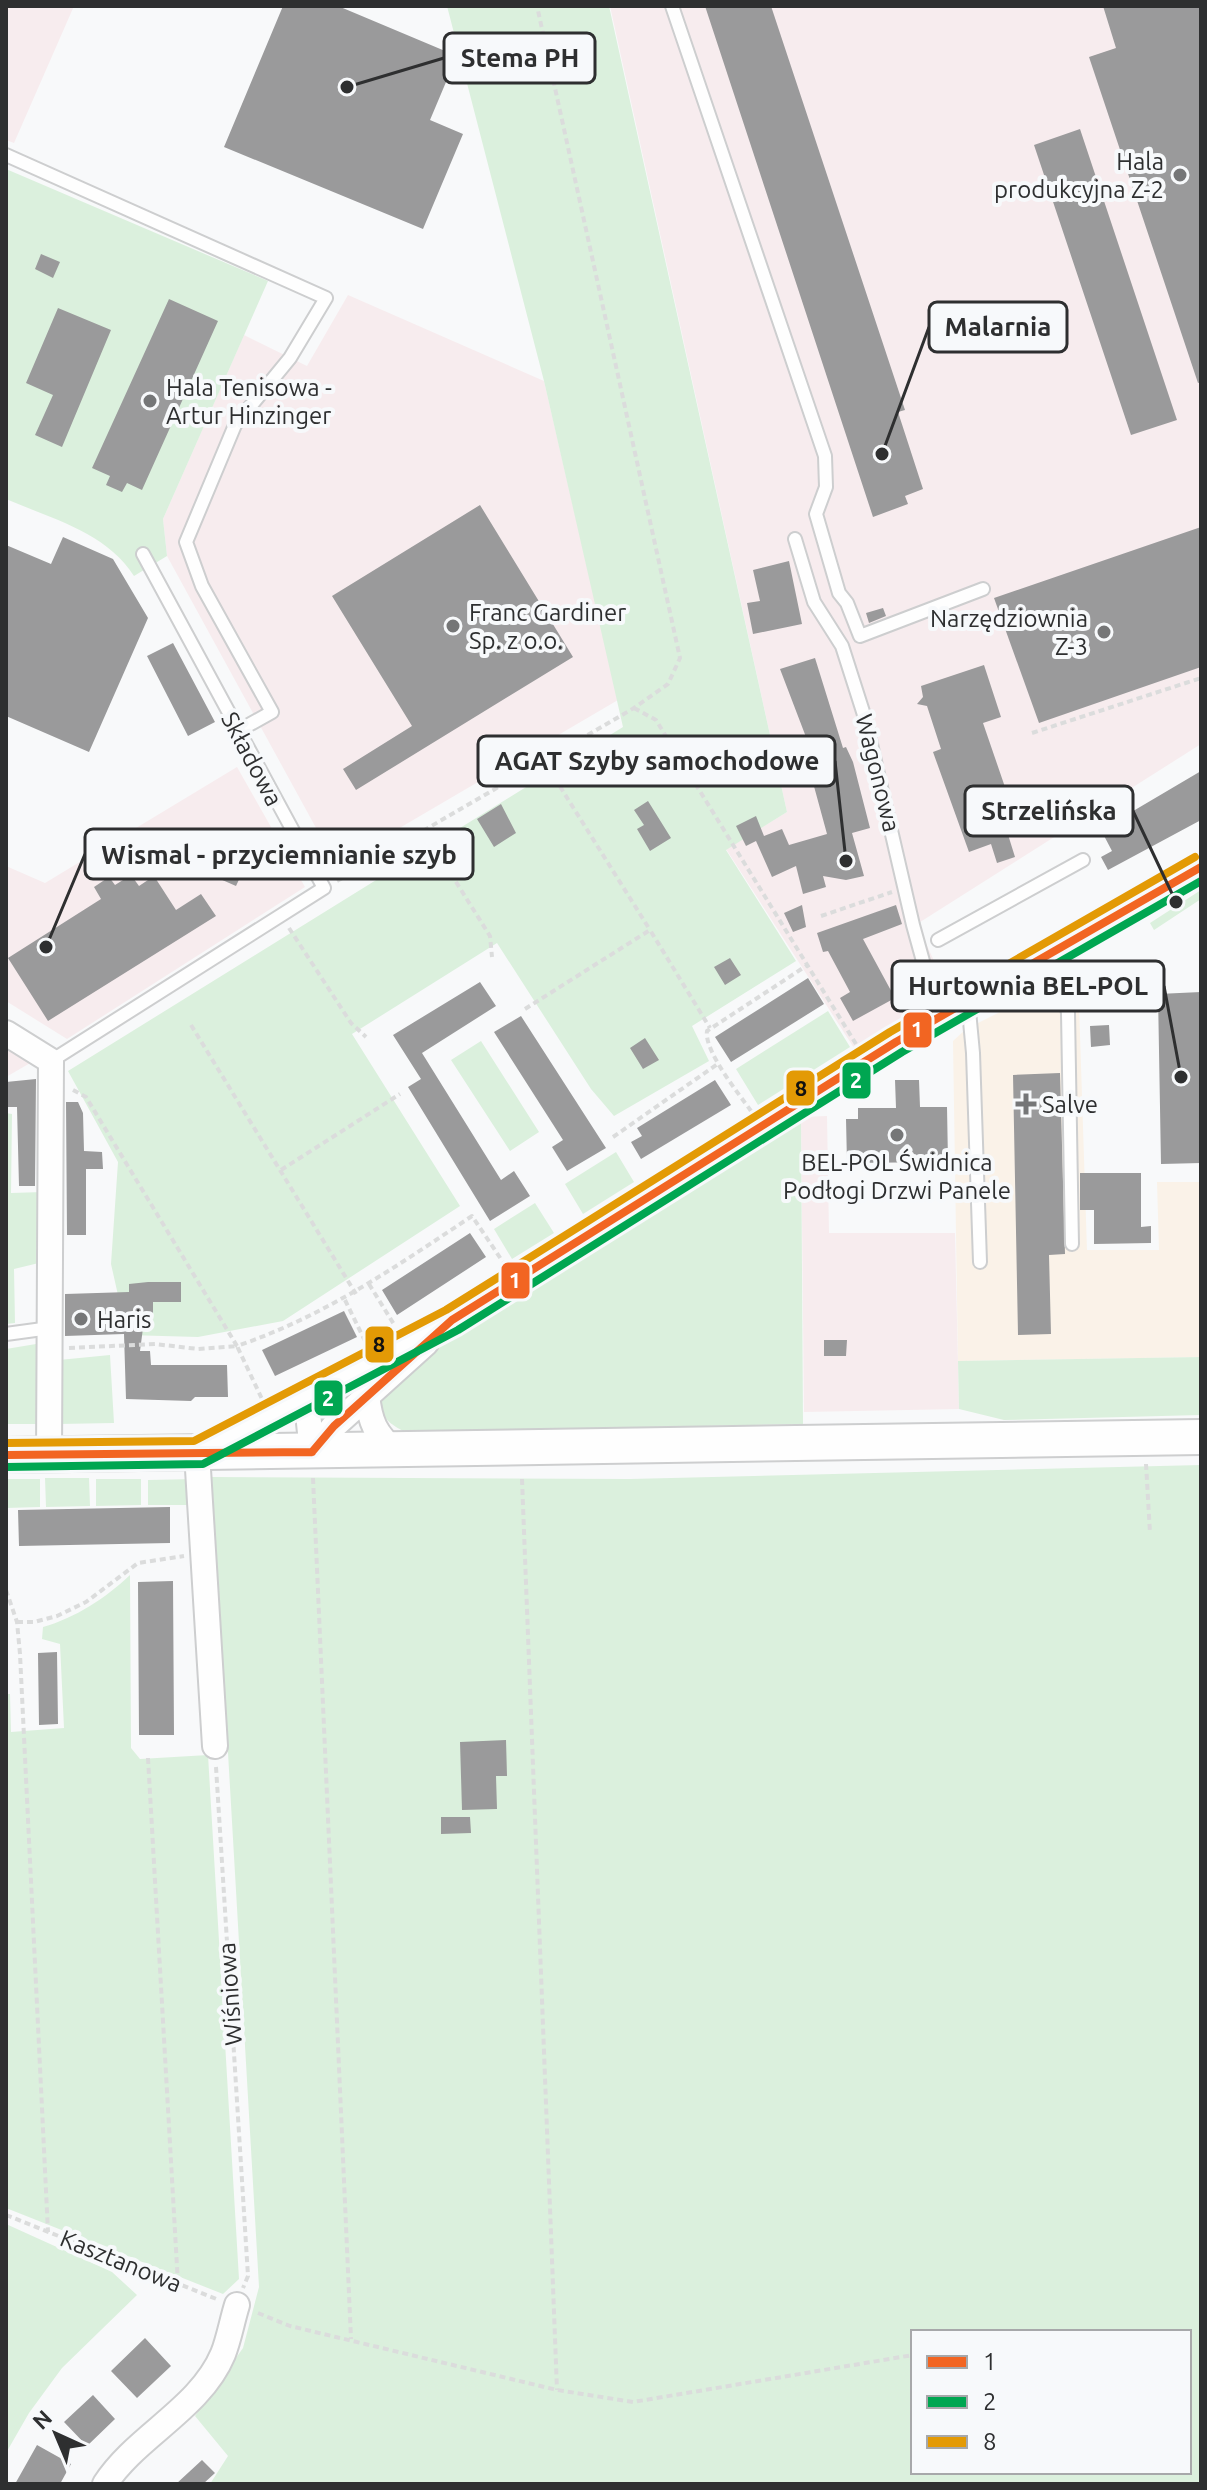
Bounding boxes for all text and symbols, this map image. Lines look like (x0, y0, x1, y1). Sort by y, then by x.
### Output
callout: Stema PH (444, 33, 595, 83)
text: Stema PH (461, 43, 579, 72)
place label: Hala produkcyjna Z-2 (994, 148, 1164, 203)
marker: Hala produkcyjna Z-2 (1171, 166, 1189, 184)
callout: Malarnia (929, 302, 1067, 352)
text: Malarnia (945, 312, 1051, 341)
place label: Hala Tenisowa - Artur Hinzinger (166, 374, 332, 429)
marker: Hala Tenisowa - Artur Hinzinger (141, 392, 159, 410)
place label: Franc Gardiner Sp. z o.o. (469, 599, 626, 654)
place label: Narzędziownia Z-3 (930, 605, 1088, 660)
marker: Franc Gardiner Sp. z o.o. (444, 617, 462, 635)
marker: Narzędziownia Z-3 (1095, 623, 1113, 641)
street label: Składowa (216, 707, 288, 811)
street label: Wagonowa (850, 711, 906, 835)
callout: AGAT Szyby samochodowe (478, 736, 835, 786)
text: AGAT Szyby samochodowe (495, 746, 819, 775)
callout: Strzelińska (965, 786, 1133, 836)
text: Strzelińska (981, 796, 1117, 825)
callout: Wismal - przyciemnianie szyb (85, 829, 473, 879)
text: Wismal - przyciemnianie szyb (101, 840, 457, 869)
callout: Hurtownia BEL-POL (892, 961, 1164, 1011)
text: Hurtownia BEL-POL (908, 971, 1148, 1000)
line badge: 1 (902, 1011, 933, 1049)
text: 1 (911, 1016, 923, 1041)
line badge: 2 (841, 1061, 872, 1100)
text: 2 (850, 1067, 862, 1092)
line badge: 8 (785, 1069, 816, 1107)
text: 8 (795, 1075, 807, 1100)
place label: Salve (1042, 1091, 1098, 1118)
marker: Salve (1017, 1095, 1035, 1113)
marker: BEL-POL Świdnica Podłogi Drzwi Panele (888, 1126, 906, 1144)
place label: BEL-POL Świdnica Podłogi Drzwi Panele (783, 1148, 1011, 1204)
line badge: 1 (500, 1261, 531, 1300)
text: 1 (509, 1267, 521, 1292)
place label: Haris (97, 1306, 151, 1333)
marker: Haris (72, 1310, 90, 1328)
line badge: 8 (364, 1325, 395, 1364)
text: 8 (373, 1331, 385, 1356)
line badge: 2 (313, 1379, 344, 1417)
text: 2 (322, 1385, 334, 1410)
street label: Wiśniowa (213, 1941, 247, 2047)
street label: Kasztanowa (56, 2224, 186, 2298)
legend (911, 2330, 1191, 2474)
text: 1 (983, 2348, 997, 2375)
text: 2 (983, 2388, 997, 2415)
north arrow (16, 2394, 96, 2474)
text: N (27, 2405, 56, 2434)
text: 8 (983, 2428, 997, 2455)

